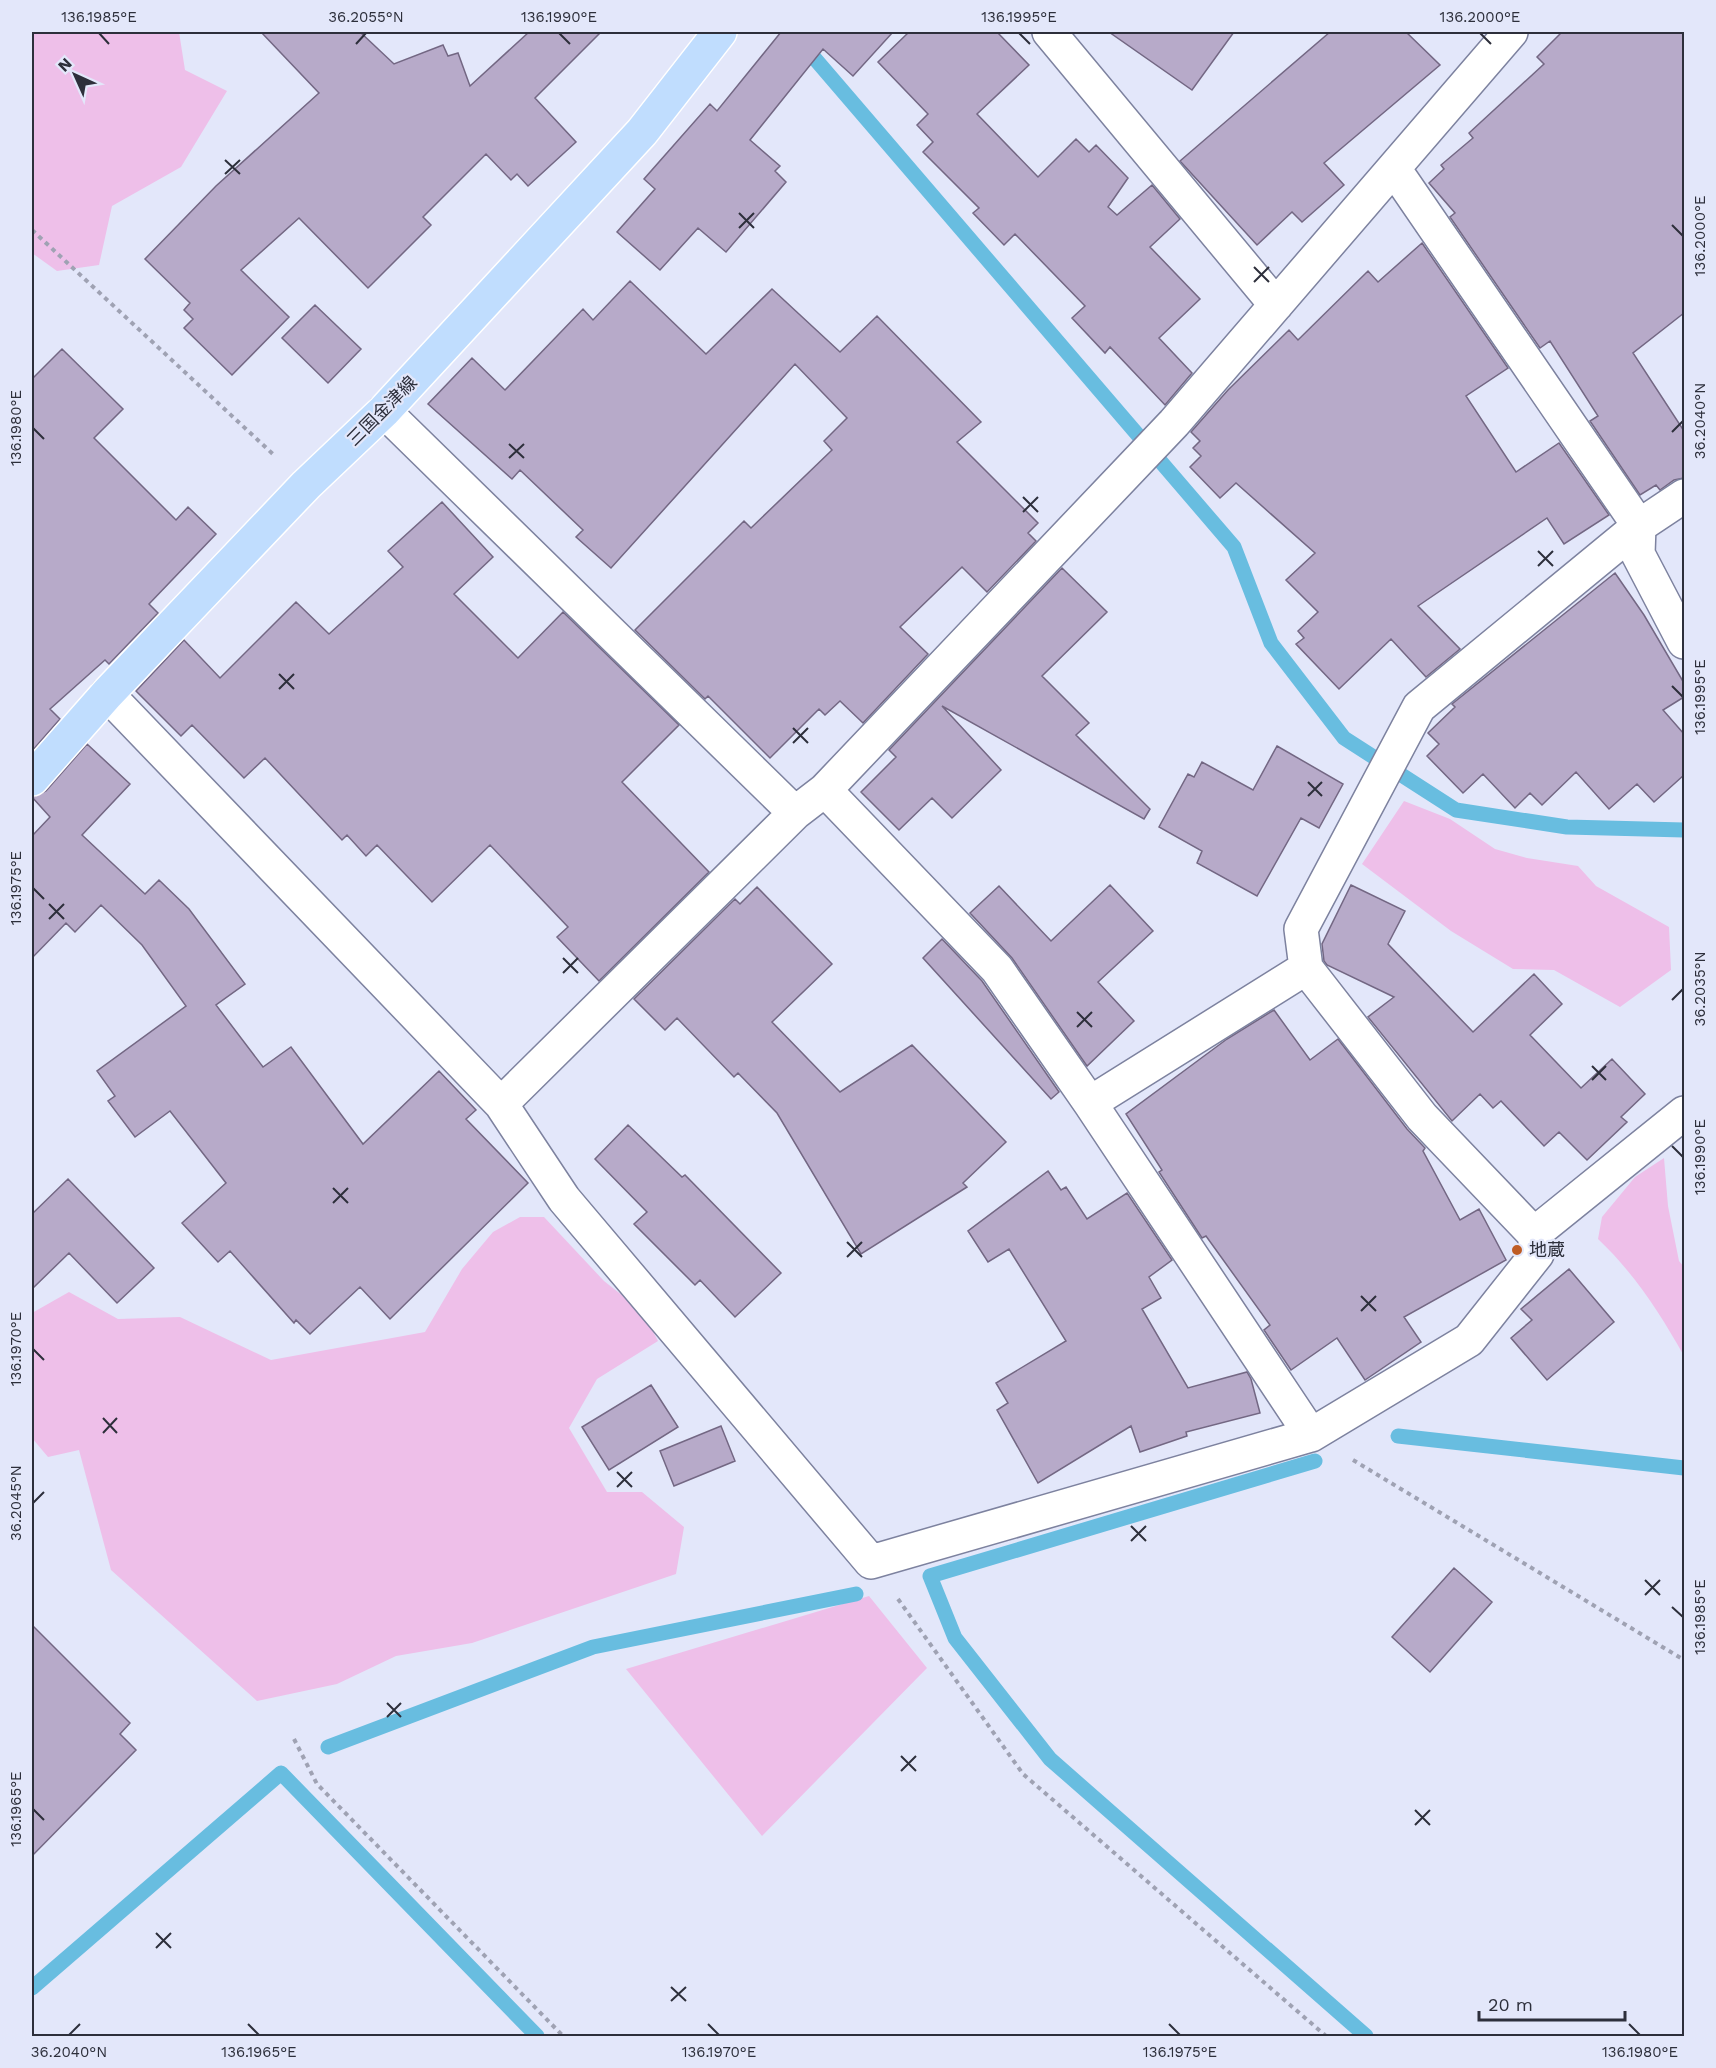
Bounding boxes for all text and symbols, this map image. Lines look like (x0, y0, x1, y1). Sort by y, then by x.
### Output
text: 136.1985°E (61, 8, 137, 26)
text: 36.2055°N (328, 8, 404, 26)
text: 136.1990°E (521, 8, 597, 26)
text: 136.1995°E (981, 8, 1057, 26)
text: 136.2000°E (1440, 8, 1520, 26)
north arrow (45, 45, 105, 105)
text: N (54, 54, 76, 76)
text: 136.2000°E (1691, 196, 1709, 276)
street label: 三国金津線 (342, 371, 421, 450)
text: 36.2040°N (1691, 383, 1709, 459)
text: 136.1980°E (7, 390, 25, 466)
text: 136.1995°E (1691, 659, 1709, 735)
text: 136.1975°E (7, 851, 25, 925)
text: 36.2035°N (1691, 951, 1709, 1027)
text: 136.1990°E (1691, 1119, 1709, 1195)
place label: 地蔵 (1529, 1239, 1565, 1260)
marker: 地蔵 (1510, 1243, 1524, 1257)
text: 136.1970°E (7, 1312, 25, 1386)
text: 36.2045°N (7, 1465, 25, 1541)
text: 136.1985°E (1691, 1579, 1709, 1655)
text: 136.1965°E (7, 1771, 25, 1847)
scale bar (1479, 1984, 1624, 2022)
text: 20 m (1488, 1994, 1533, 2015)
text: 36.2040°N (31, 2043, 107, 2061)
text: 136.1965°E (221, 2043, 297, 2061)
text: 136.1970°E (682, 2043, 756, 2061)
text: 136.1975°E (1143, 2043, 1217, 2061)
text: 136.1980°E (1602, 2043, 1678, 2061)

